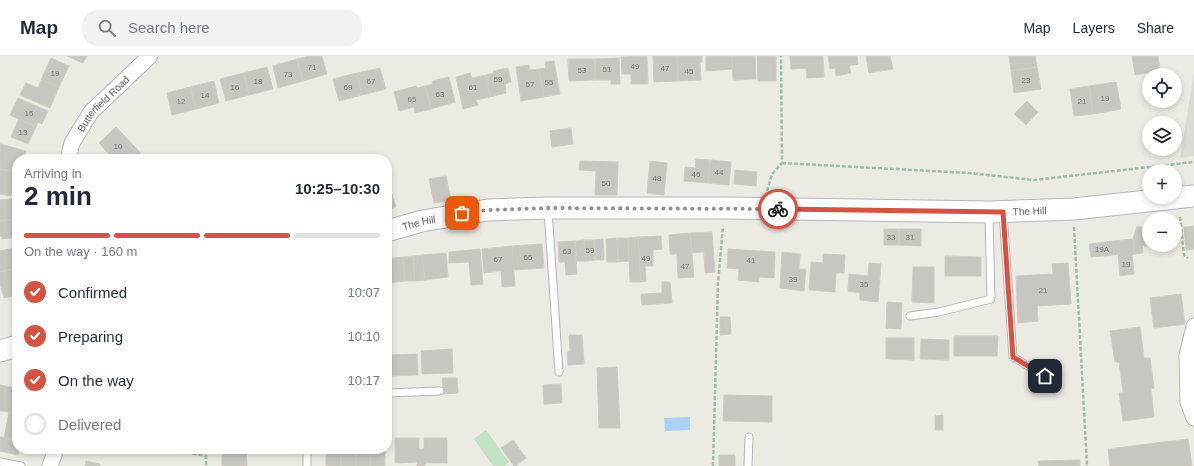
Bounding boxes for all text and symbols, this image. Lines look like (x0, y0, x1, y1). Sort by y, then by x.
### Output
search box (82, 10, 362, 46)
text: Map (20, 17, 58, 38)
icon: search (96, 17, 118, 39)
text: Search here (128, 19, 210, 36)
text: Map (1023, 20, 1051, 36)
text: Layers (1073, 20, 1115, 36)
text: Share (1137, 20, 1174, 36)
house number: 49 (631, 62, 640, 71)
house number: 71 (308, 63, 317, 72)
house number: 47 (661, 64, 670, 73)
house number: 51 (603, 65, 612, 74)
house number: 53 (578, 66, 587, 75)
house number: 45 (685, 67, 694, 76)
map controls (1142, 68, 1182, 252)
button: locate (1142, 68, 1182, 108)
house number: 19 (51, 69, 60, 78)
house number: 73 (284, 70, 293, 79)
street label: Butterfield Road (75, 74, 131, 134)
house number: 59 (494, 75, 503, 84)
house number: 23 (1022, 76, 1031, 85)
house number: 18 (254, 77, 263, 86)
house number: 67 (367, 77, 376, 86)
house number: 55 (545, 78, 554, 87)
house number: 57 (526, 80, 535, 89)
house number: 16 (231, 83, 240, 92)
house number: 69 (344, 83, 353, 92)
house number: 61 (469, 83, 478, 92)
house number: 63 (436, 90, 445, 99)
house number: 14 (201, 91, 210, 100)
house number: 19 (1101, 94, 1110, 103)
house number: 65 (408, 95, 417, 104)
house number: 12 (177, 97, 186, 106)
house number: 21 (1078, 97, 1087, 106)
house number: 15 (25, 109, 34, 118)
button: layers (1142, 116, 1182, 156)
house number: 13 (19, 128, 28, 137)
house number: 10 (114, 142, 123, 151)
button: + (1142, 164, 1182, 204)
text: Arriving in (24, 166, 82, 181)
house number: 44 (715, 168, 724, 177)
house number: 46 (692, 170, 701, 179)
house number: 48 (653, 174, 662, 183)
house number: 50 (602, 179, 611, 188)
text: 10:25–10:30 (295, 180, 380, 197)
text: 2 min (24, 181, 92, 211)
courier (758, 189, 798, 229)
pin (445, 196, 479, 230)
icon: bike (767, 198, 789, 220)
icon: bag (451, 202, 473, 224)
street label: The Hill (1012, 205, 1047, 217)
button: − (1142, 212, 1182, 252)
street label: The Hill (401, 214, 436, 232)
house number: 33 (887, 233, 896, 242)
house number: 31 (906, 233, 915, 242)
text: On the way · 160 m (24, 244, 137, 259)
house number: 19A (1095, 245, 1110, 254)
house number: 59 (586, 246, 595, 255)
house number: 63 (563, 247, 572, 256)
house number: 65 (524, 253, 533, 262)
house number: 49 (642, 254, 651, 263)
house number: 67 (494, 255, 503, 264)
house number: 41 (747, 256, 756, 265)
house number: 19 (1122, 260, 1131, 269)
house number: 47 (681, 262, 690, 271)
house number: 39 (789, 275, 798, 284)
house number: 35 (860, 280, 869, 289)
icon: check (24, 281, 46, 303)
text: Confirmed (58, 284, 127, 301)
text: 10:07 (347, 285, 380, 300)
house number: 21 (1039, 286, 1048, 295)
icon: check (24, 325, 46, 347)
text: Preparing (58, 328, 123, 345)
text: 10:10 (347, 329, 380, 344)
pin (1028, 359, 1062, 393)
icon: home (1034, 365, 1056, 387)
icon: check (24, 369, 46, 391)
text: On the way (58, 372, 134, 389)
text: 10:17 (347, 373, 380, 388)
text: Delivered (58, 416, 121, 433)

